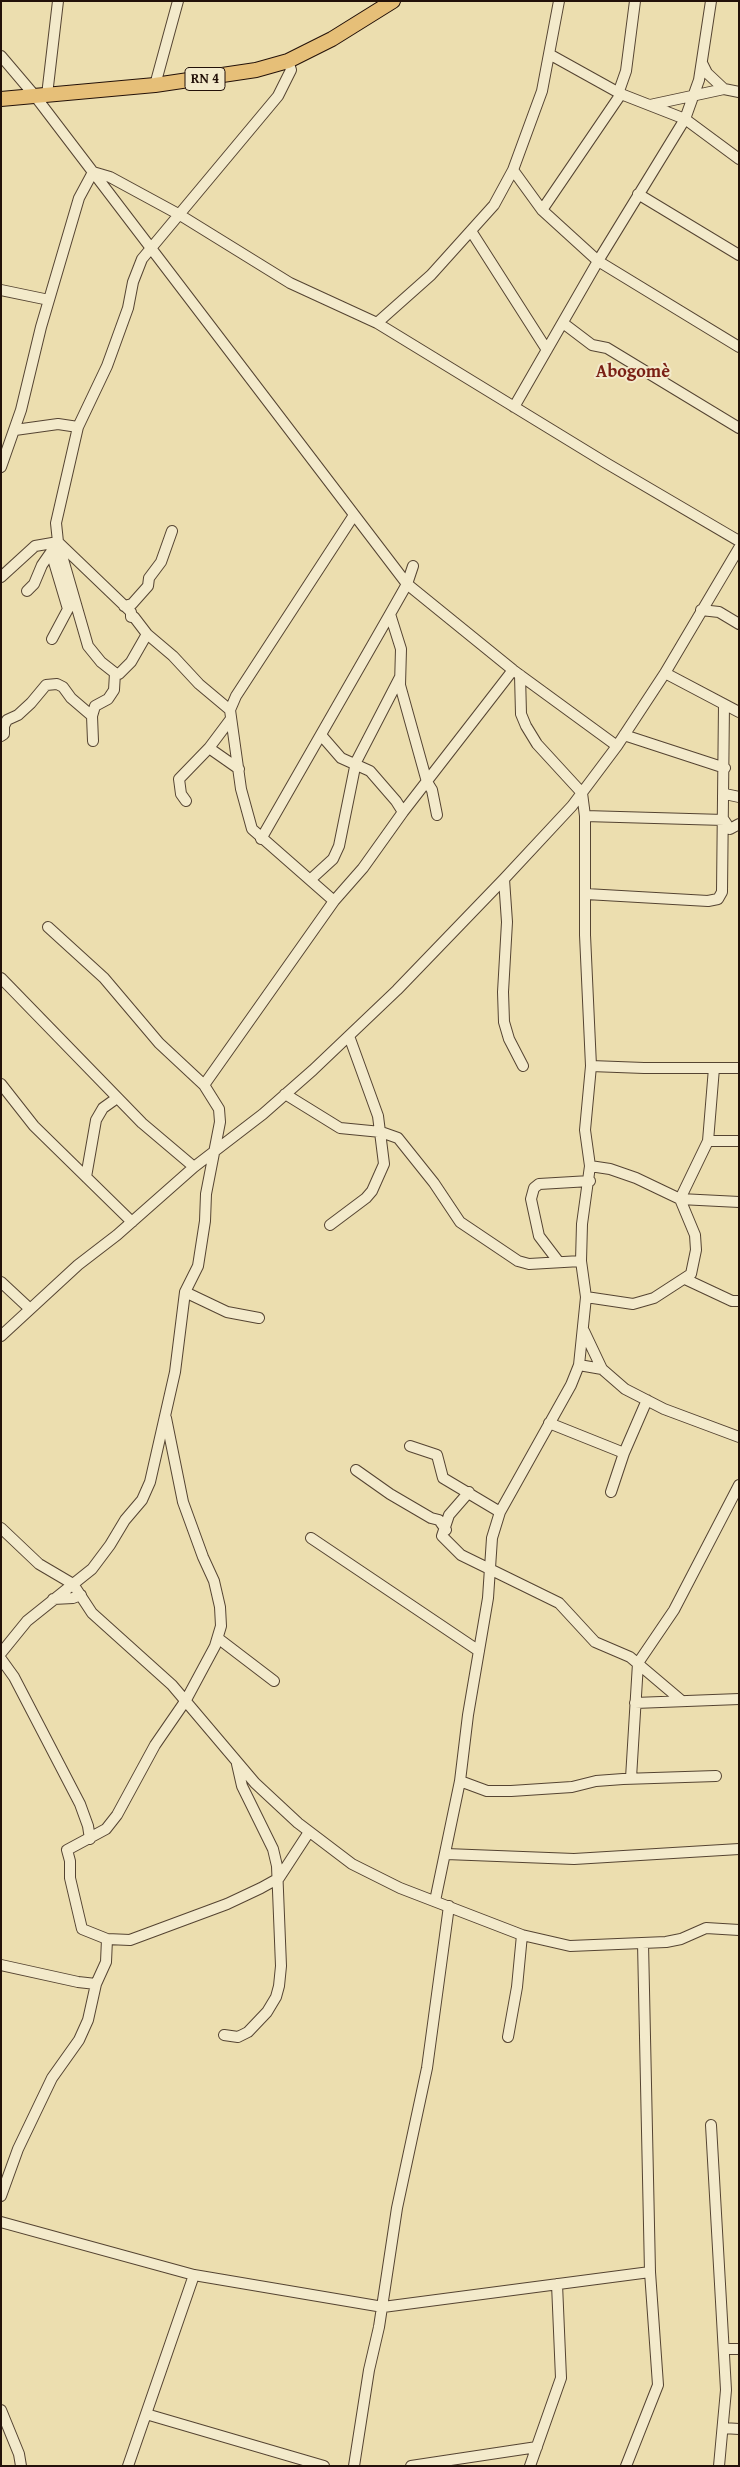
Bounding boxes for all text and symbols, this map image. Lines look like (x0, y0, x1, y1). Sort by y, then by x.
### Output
road number: RN 4 (185, 68, 225, 90)
district label: Abogomè (596, 361, 670, 383)

